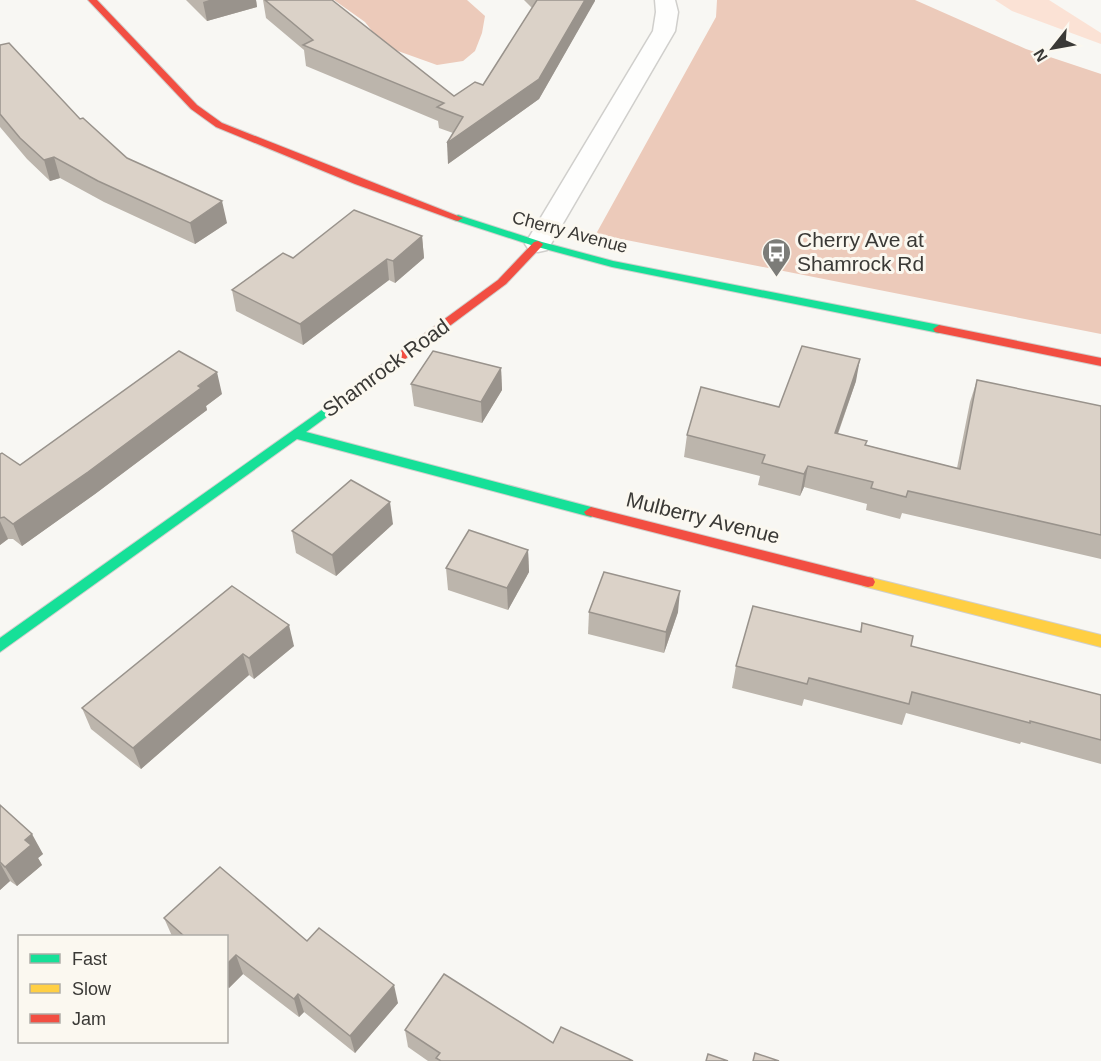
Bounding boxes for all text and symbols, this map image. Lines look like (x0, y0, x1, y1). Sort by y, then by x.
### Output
north arrow (1023, 18, 1083, 78)
text: N (1030, 46, 1051, 65)
street label: Cherry Avenue (510, 207, 630, 257)
place label: Cherry Ave at Shamrock Rd (797, 228, 924, 275)
bus stop icon: Cherry Ave at Shamrock Rd (760, 236, 792, 278)
street label: Shamrock Road (318, 314, 453, 421)
street label: Mulberry Avenue (624, 487, 782, 548)
legend (18, 935, 228, 1043)
text: Fast (72, 949, 107, 969)
text: Slow (72, 979, 112, 999)
text: Jam (72, 1009, 106, 1029)

